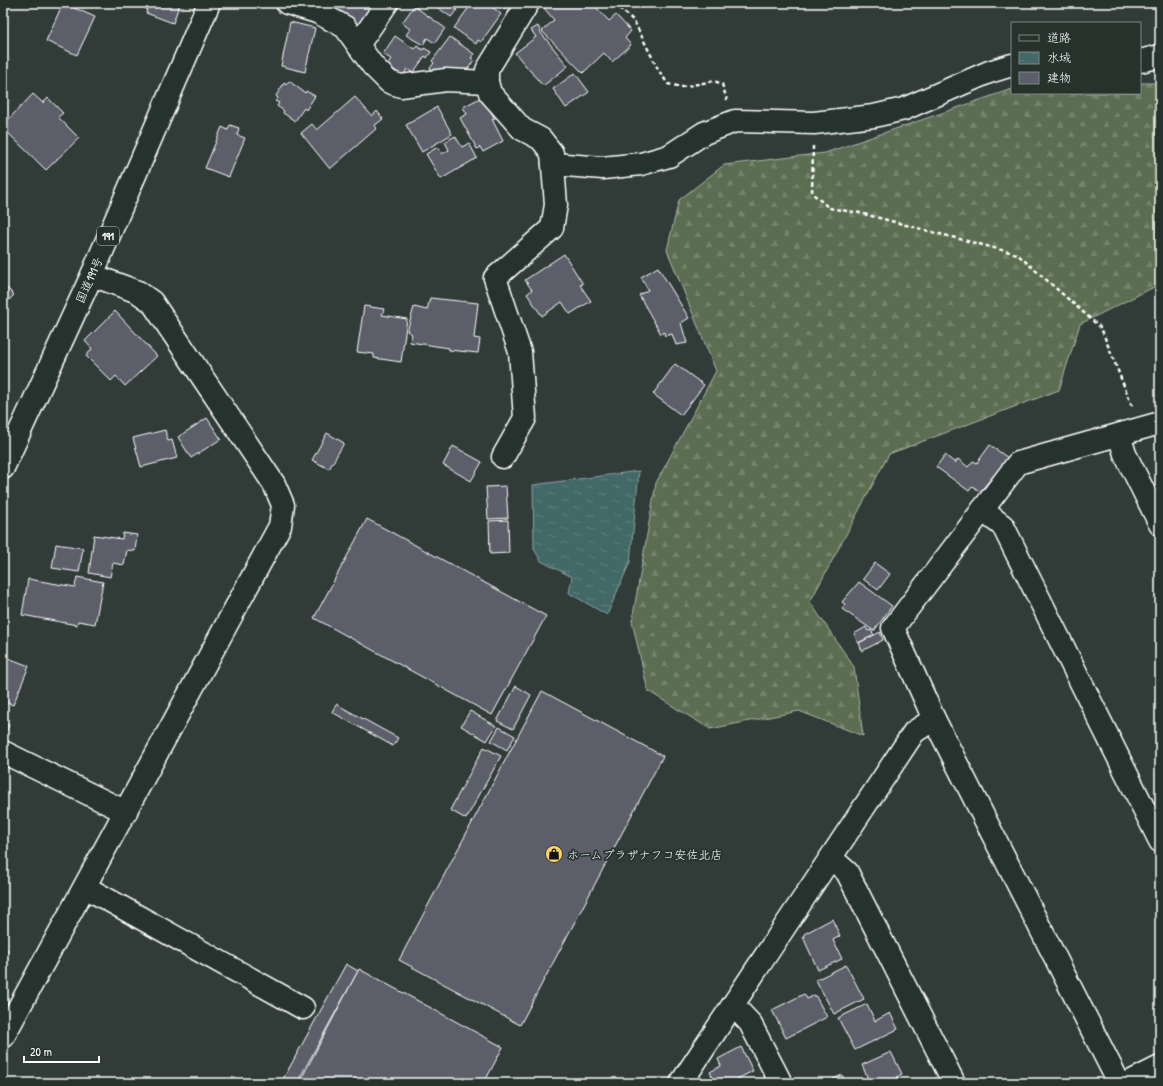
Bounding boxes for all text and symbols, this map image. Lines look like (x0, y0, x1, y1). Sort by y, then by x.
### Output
legend (1011, 22, 1141, 94)
text: 道路 (1047, 29, 1071, 46)
text: 水域 (1047, 49, 1071, 66)
text: 建物 (1047, 69, 1071, 86)
road number: 191 (97, 227, 119, 245)
street label: 国道191号 (71, 254, 107, 306)
shop icon: ホームプラザナフコ安佐北店 (544, 844, 564, 864)
place label: ホームプラザナフコ安佐北店 (567, 846, 723, 863)
scale bar (24, 1038, 99, 1064)
text: 20 m (30, 1043, 52, 1060)

